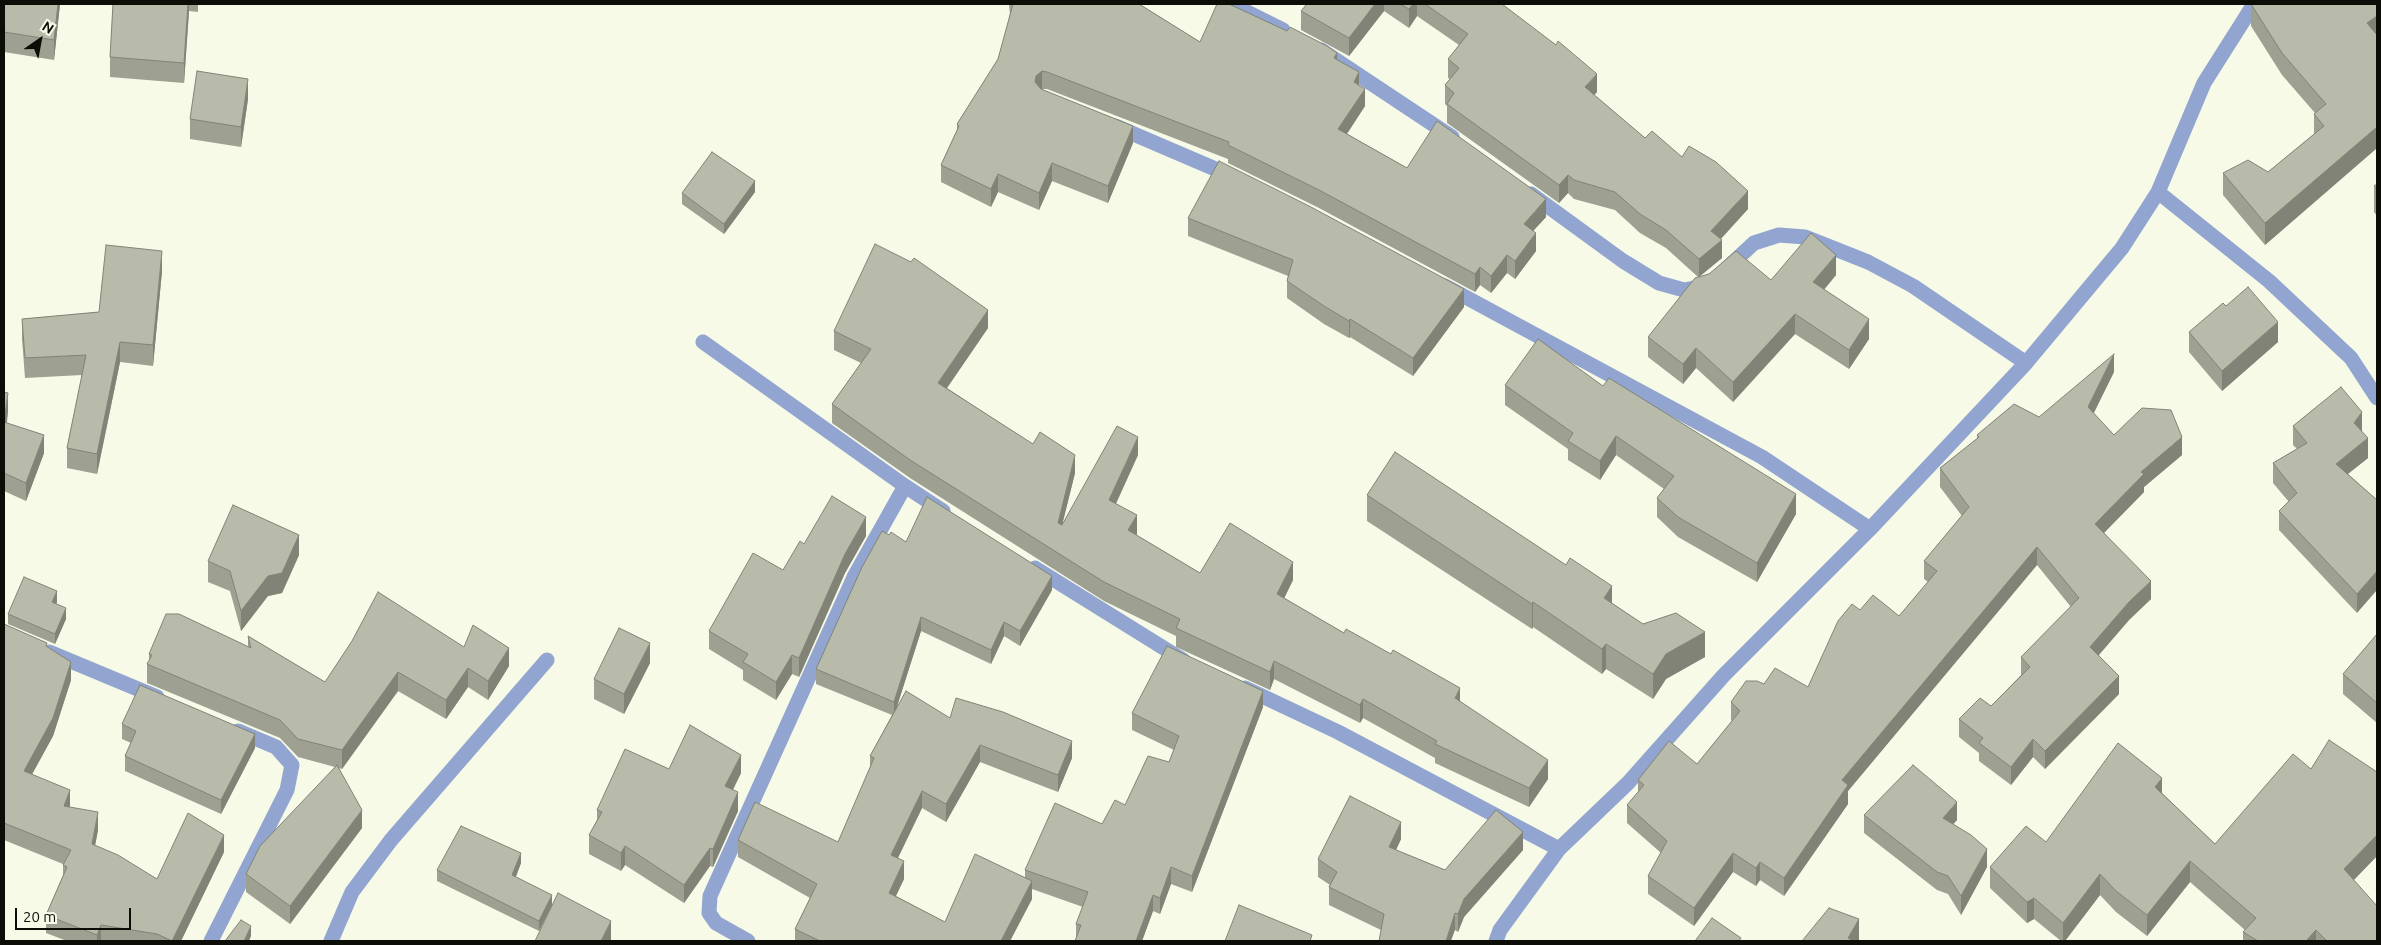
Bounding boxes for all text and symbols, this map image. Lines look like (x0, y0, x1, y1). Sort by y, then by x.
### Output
north arrow (15, 15, 65, 65)
text: N (39, 18, 57, 37)
scale bar (18, 898, 134, 930)
text: 20 m (23, 908, 56, 925)

